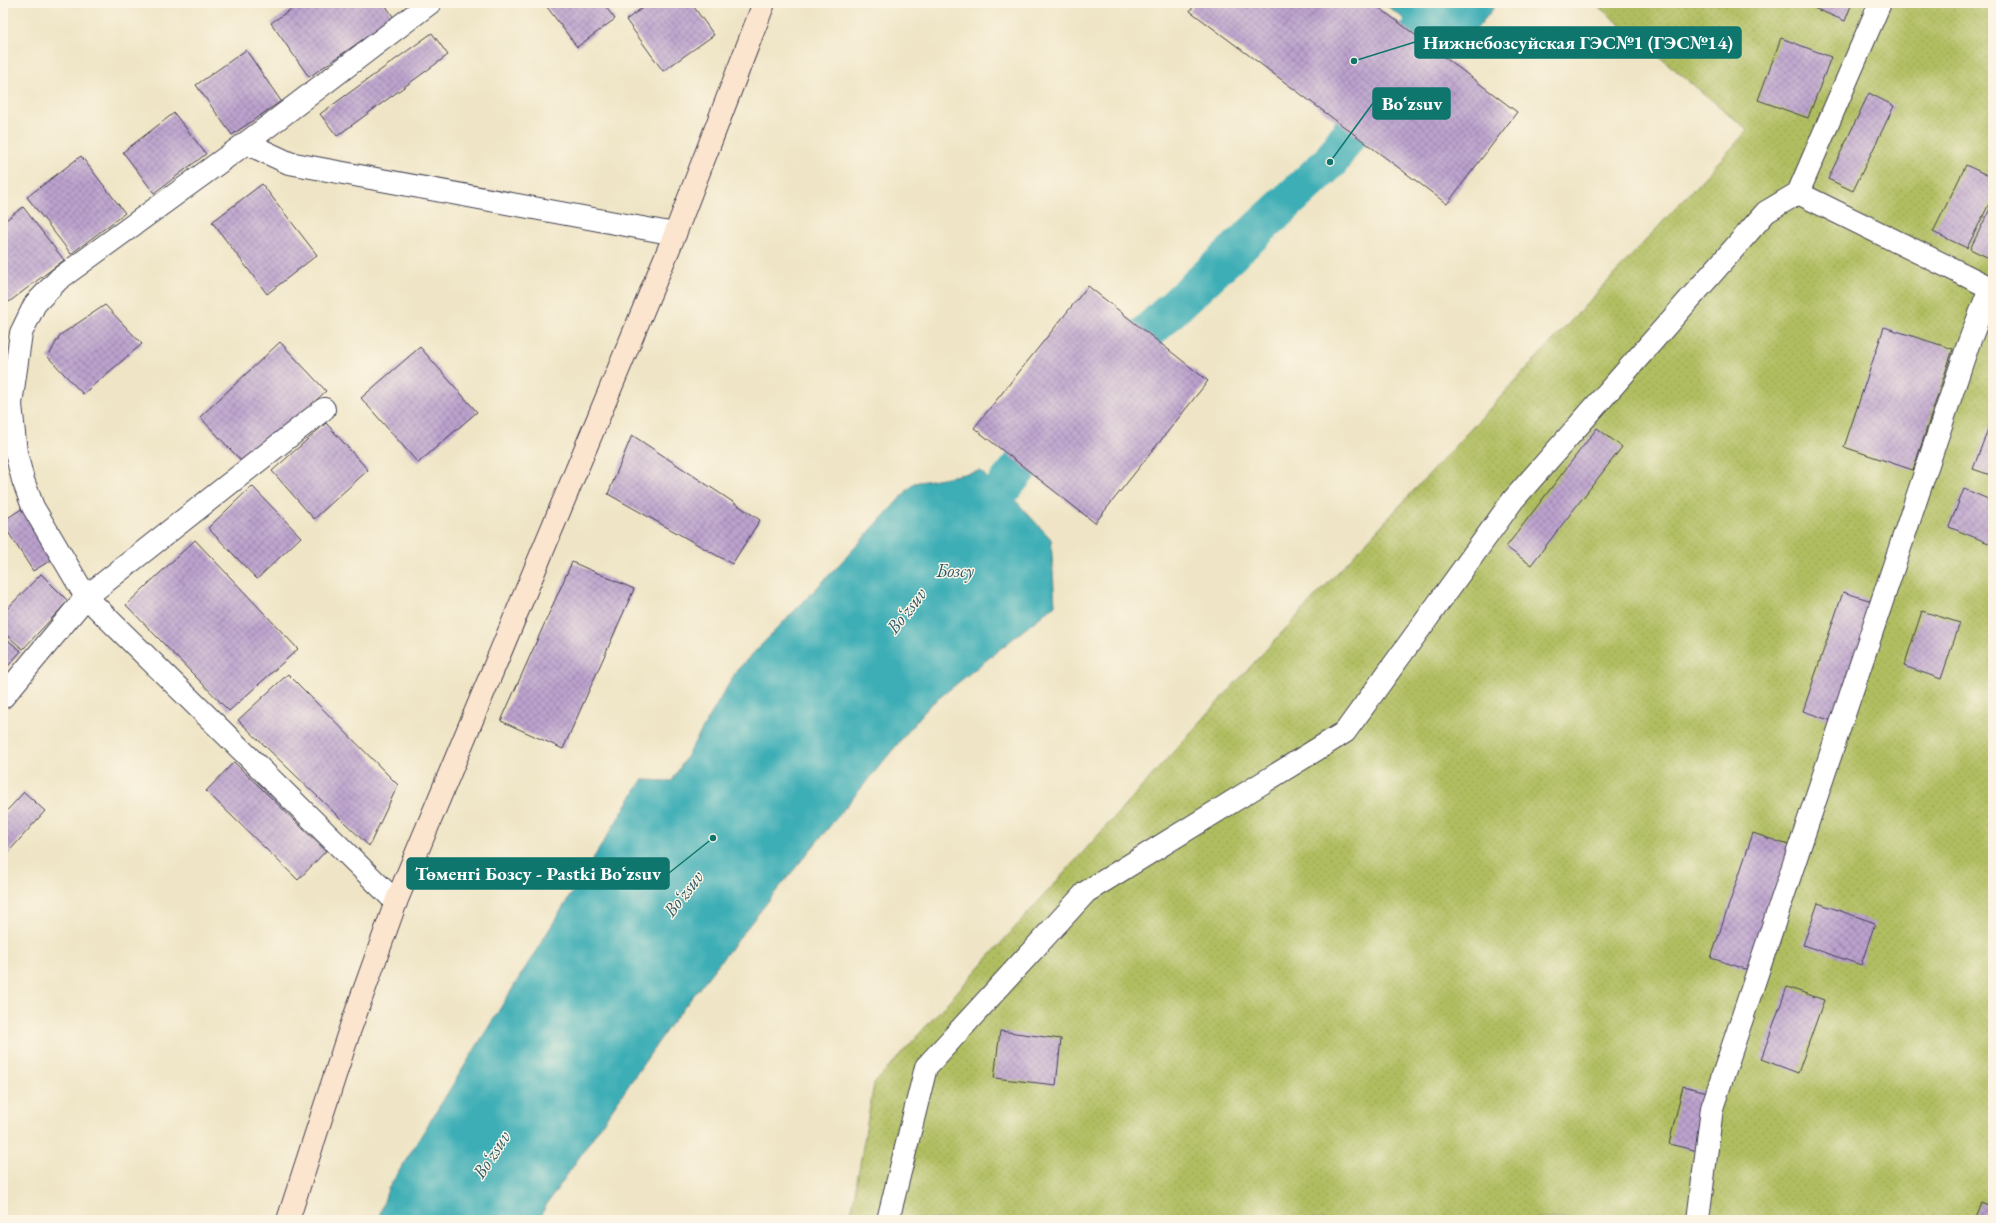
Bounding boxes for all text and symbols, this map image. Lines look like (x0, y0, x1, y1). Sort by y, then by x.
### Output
callout: Нижнебозсуйская ГЭС№1 (ГЭС№14) (1415, 27, 1741, 58)
text: Нижнебозсуйская ГЭС№1 (ГЭС№14) (1423, 30, 1733, 55)
callout: Boʻzsuv (1373, 88, 1450, 119)
text: Boʻzsuv (1382, 91, 1443, 116)
water label: Бозсу (935, 558, 974, 583)
water label: Boʻzsuv (880, 582, 932, 639)
callout: Төменгі Бозсу - Pastki Boʻzsuv (407, 858, 669, 889)
text: Төменгі Бозсу - Pastki Boʻzsuv (415, 861, 662, 886)
water label: Boʻzsuv (657, 865, 709, 922)
water label: Boʻzsuv (466, 1125, 516, 1184)

